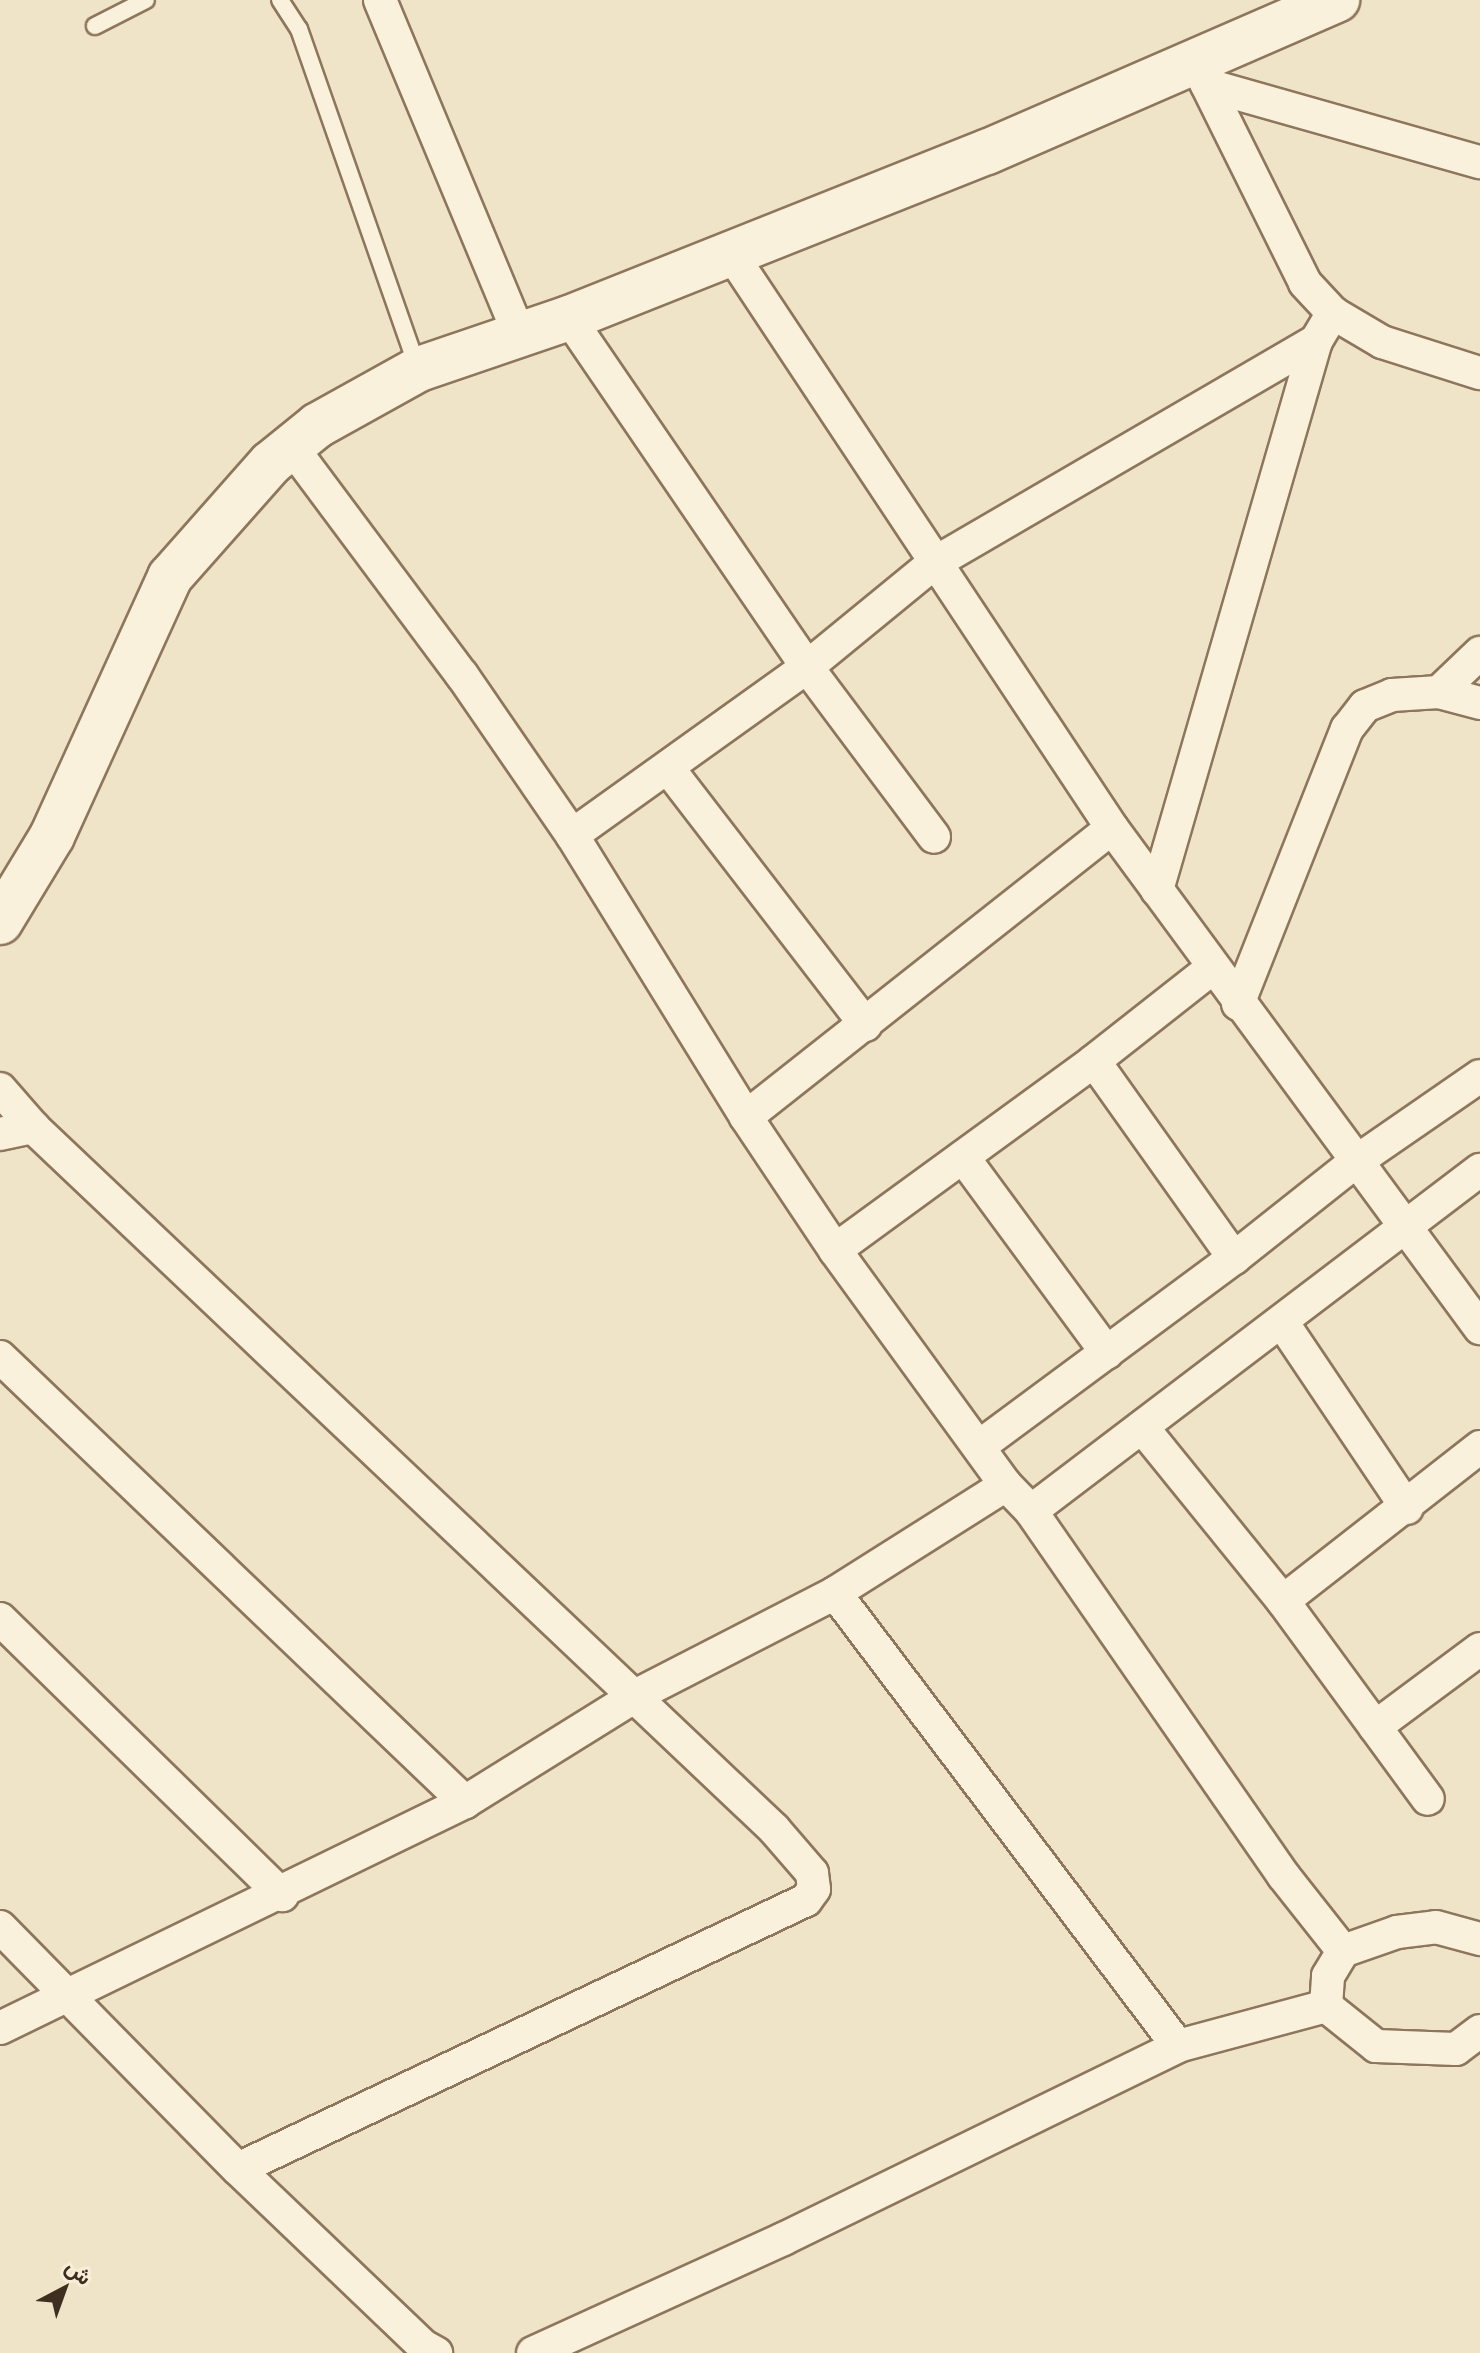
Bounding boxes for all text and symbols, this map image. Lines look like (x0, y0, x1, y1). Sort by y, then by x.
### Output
north arrow (24, 2249, 104, 2329)
text: ش (60, 2251, 100, 2291)

